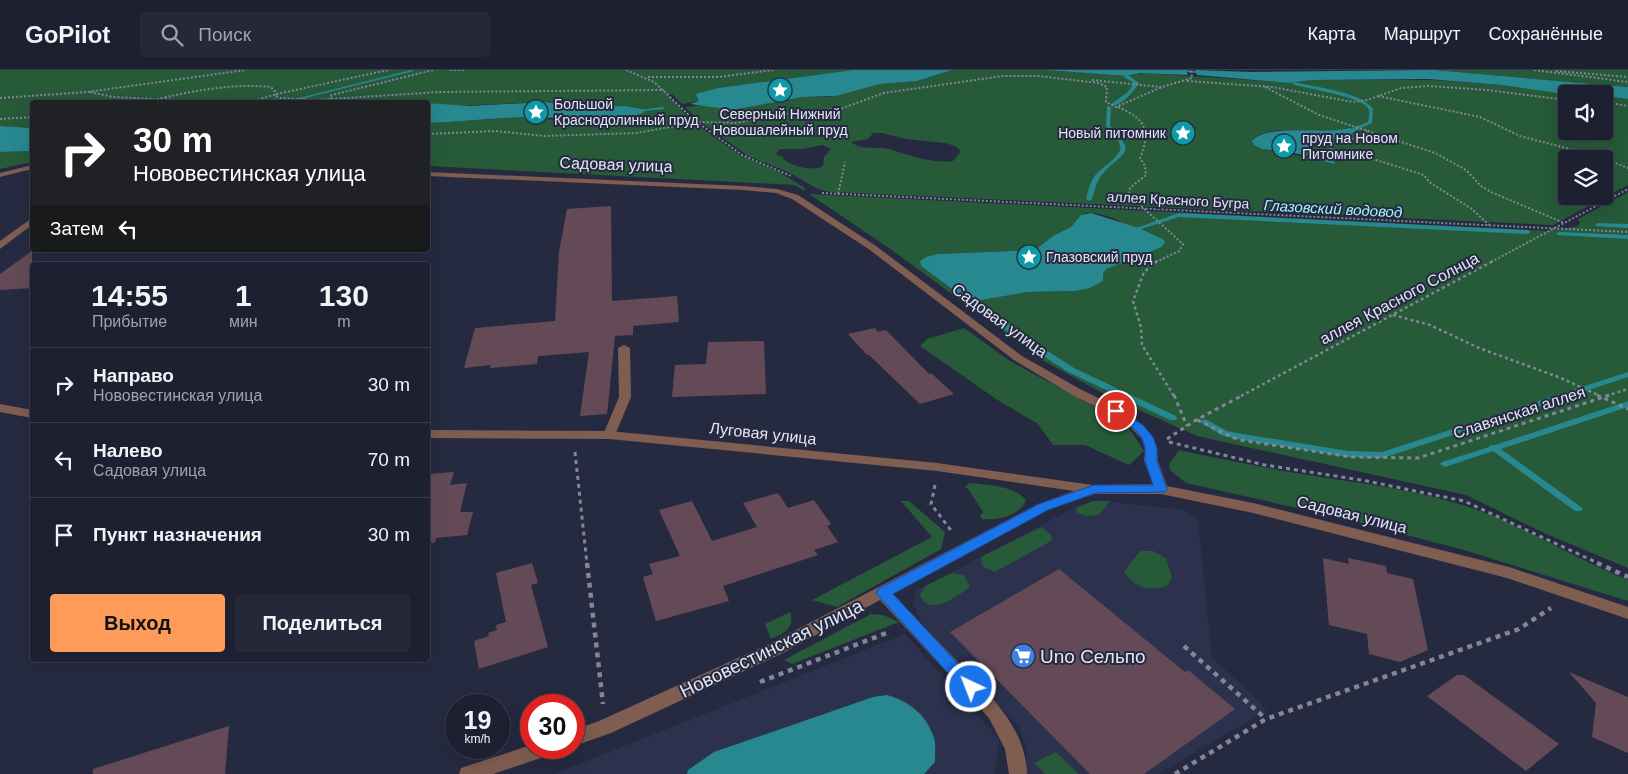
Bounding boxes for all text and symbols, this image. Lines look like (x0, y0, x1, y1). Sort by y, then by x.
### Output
search box (140, 12, 490, 57)
text: GoPilot (25, 21, 110, 48)
icon: search (158, 21, 186, 49)
text: Поиск (198, 24, 251, 45)
text: Карта (1308, 24, 1356, 44)
text: Маршрут (1384, 24, 1460, 44)
text: Сохранённые (1488, 24, 1603, 44)
place icon: Северный Нижний Новошалейный пруд (767, 77, 793, 103)
map controls (1558, 85, 1613, 205)
button: sound (1558, 85, 1613, 140)
place label: Большой Краснодолинный пруд (554, 96, 699, 128)
place icon: Большой Краснодолинный пруд (523, 99, 549, 125)
place label: Северный Нижний Новошалейный пруд (712, 106, 848, 138)
icon: right (50, 120, 115, 185)
text: 30 m (133, 120, 213, 159)
place icon: Новый питомник (1170, 120, 1196, 146)
place label: Новый питомник (1058, 125, 1167, 141)
place label: пруд на Новом Питомнике (1302, 130, 1398, 162)
place icon: пруд на Новом Питомнике (1271, 133, 1297, 159)
button: layers (1558, 150, 1613, 205)
street label: Садовая улица (559, 154, 673, 175)
text: Нововестинская улица (133, 161, 366, 186)
street label: аллея Красного Бугра (1106, 188, 1250, 212)
water label: Глазовский водовод (1263, 196, 1403, 221)
icon: left (114, 215, 142, 243)
text: Затем (50, 218, 104, 239)
place icon: Глазовский пруд (1016, 244, 1042, 270)
place label: Глазовский пруд (1046, 249, 1153, 265)
street label: аллея Красного Солнца (1317, 249, 1482, 348)
text: 14:55 (91, 279, 168, 312)
text: 1 (235, 279, 252, 312)
text: 130 (319, 279, 369, 312)
street label: Садовая улица (949, 280, 1051, 361)
text: Прибытие (92, 313, 167, 330)
text: мин (229, 313, 258, 330)
text: m (337, 313, 350, 330)
text: Направо (93, 365, 174, 386)
icon: right (50, 371, 78, 399)
text: 30 m (368, 374, 410, 395)
street label: Славянская аллея (1451, 383, 1587, 442)
text: Нововестинская улица (93, 387, 262, 404)
pin (1095, 390, 1137, 432)
icon: arrive (1102, 397, 1130, 425)
street label: Луговая улица (709, 419, 817, 448)
text: Налево (93, 440, 163, 461)
icon: left (50, 446, 78, 474)
text: 70 m (368, 449, 410, 470)
text: Садовая улица (93, 462, 206, 479)
street label: Садовая улица (1295, 493, 1409, 536)
icon: arrive (50, 521, 78, 549)
text: Пункт назначения (93, 524, 262, 545)
text: 30 m (368, 524, 410, 545)
button: Выход (50, 594, 225, 652)
button: Поделиться (235, 594, 410, 652)
street label: Нововестинская улица (676, 595, 867, 702)
supermarket icon: Uno Сельпо (1010, 643, 1036, 669)
place label: Uno Сельпо (1040, 646, 1146, 667)
position arrow (944, 660, 996, 712)
speed limit sign: 30 (520, 694, 585, 759)
text: 19 (464, 706, 491, 734)
text: km/h (464, 732, 491, 746)

